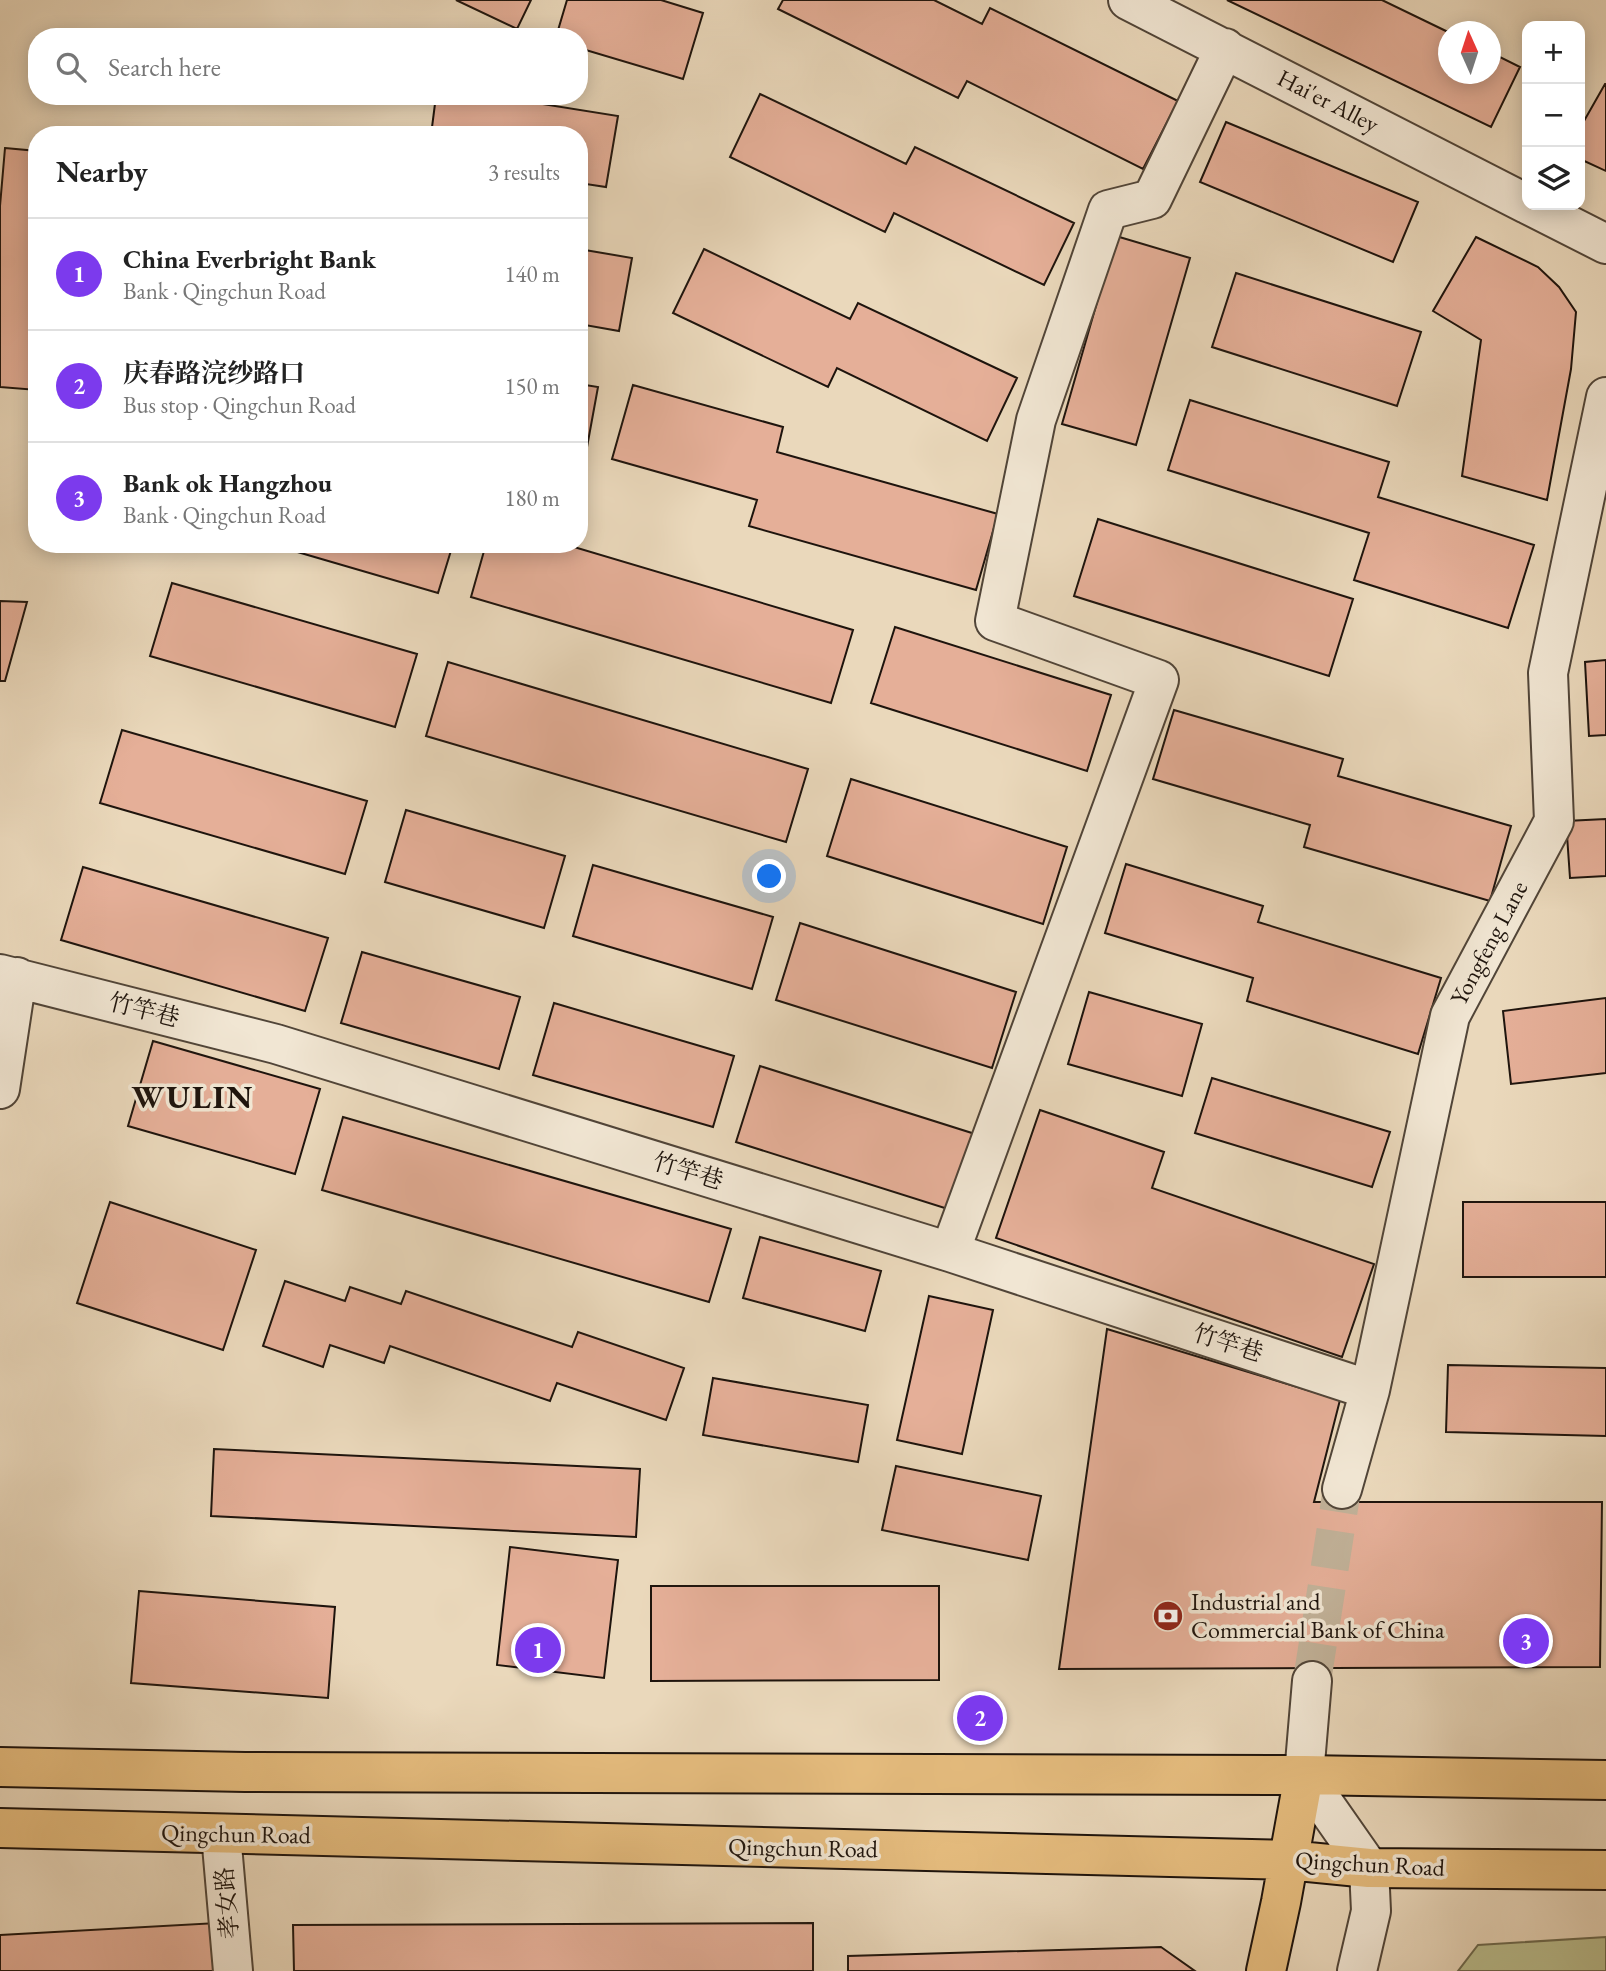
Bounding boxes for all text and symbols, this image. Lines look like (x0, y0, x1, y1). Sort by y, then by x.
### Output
north arrow (1438, 21, 1501, 84)
map controls (1522, 21, 1585, 210)
button: + (1522, 21, 1585, 84)
search box (28, 28, 588, 105)
icon: search (52, 48, 90, 86)
text: Search here (108, 50, 221, 84)
street label: Hai'er Alley (1272, 62, 1385, 140)
button: − (1522, 84, 1585, 147)
button: layers (1522, 147, 1585, 210)
text: Nearby (56, 152, 148, 191)
text: 3 results (488, 157, 560, 187)
text: China Everbright Bank (123, 242, 376, 276)
text: 1 (73, 259, 85, 289)
text: 140 m (504, 259, 560, 289)
text: Bank · Qingchun Road (123, 276, 326, 306)
text: 庆春路浣纱路口 (123, 356, 305, 390)
text: 2 (73, 371, 85, 401)
text: 150 m (504, 371, 560, 401)
text: Bus stop · Qingchun Road (123, 390, 356, 420)
text: Bank ok Hangzhou (123, 466, 332, 500)
text: 3 (73, 483, 85, 513)
text: 180 m (504, 483, 560, 513)
text: Bank · Qingchun Road (123, 500, 326, 530)
your location (752, 859, 786, 893)
street label: Yongfeng Lane (1443, 875, 1534, 1010)
street label: 竹竿巷 (105, 986, 183, 1033)
district label: WULIN (132, 1076, 254, 1118)
street label: 竹竿巷 (649, 1145, 727, 1196)
street label: 竹竿巷 (1189, 1317, 1267, 1368)
place label: Industrial and Commercial Bank of China (1191, 1586, 1445, 1645)
bank icon: Industrial and Commercial Bank of China (1151, 1599, 1185, 1633)
pin: 3 (1503, 1615, 1549, 1667)
pin: 1 (515, 1624, 561, 1676)
pin: 2 (957, 1692, 1003, 1744)
street label: Qingchun Road (161, 1817, 312, 1850)
street label: Qingchun Road (728, 1831, 879, 1864)
street label: Qingchun Road (1294, 1844, 1446, 1883)
street label: 孝女路 (208, 1866, 245, 1940)

